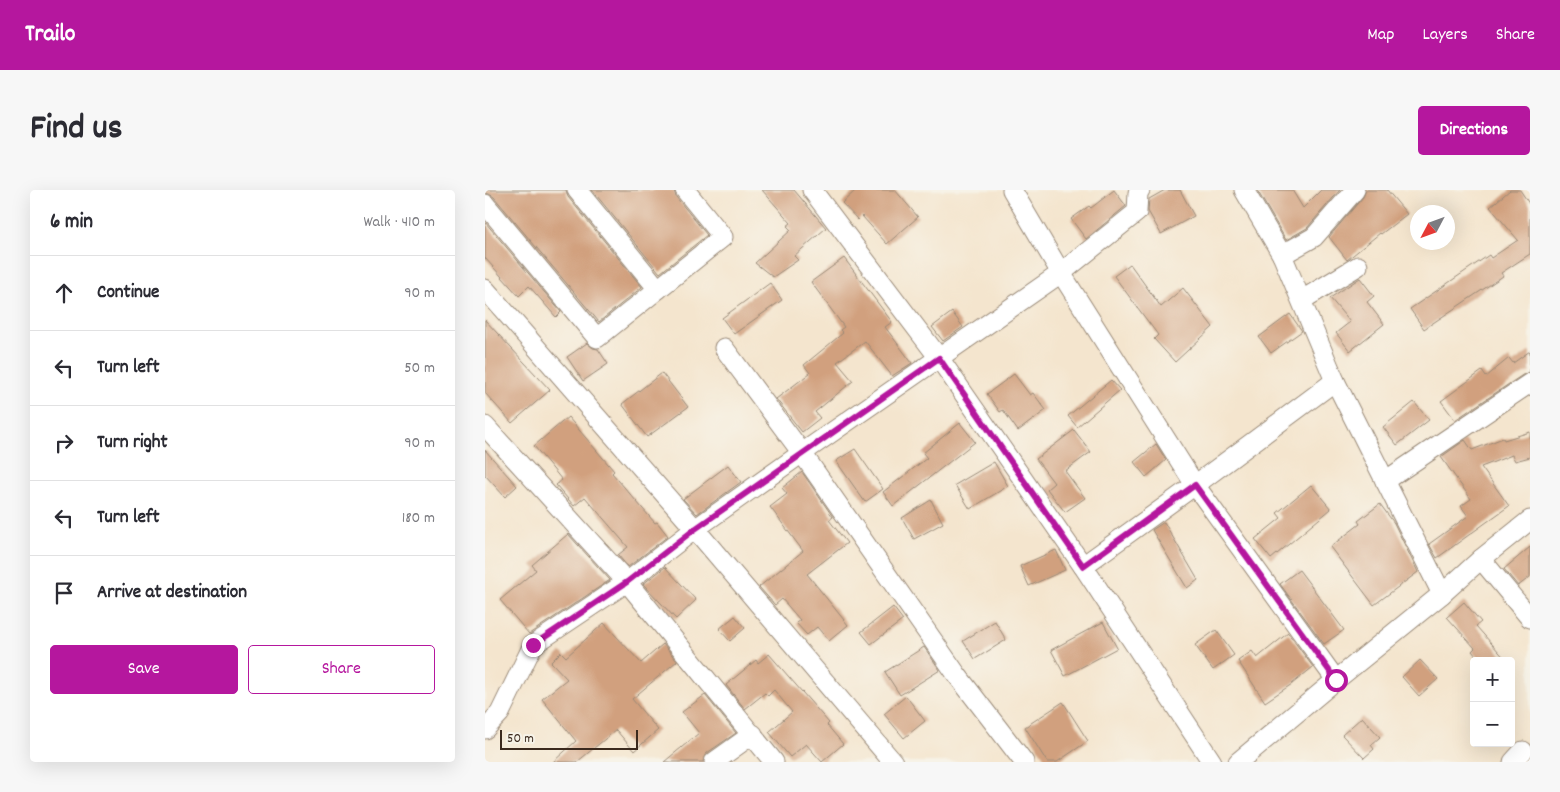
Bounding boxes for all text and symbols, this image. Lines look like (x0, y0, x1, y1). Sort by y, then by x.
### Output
text: Trailo (25, 18, 76, 52)
text: Map (1367, 23, 1394, 48)
text: Layers (1422, 23, 1468, 48)
text: Share (1496, 23, 1535, 48)
text: Find us (30, 105, 122, 155)
button: Directions (1418, 106, 1530, 155)
north arrow (1410, 205, 1455, 250)
text: 6 min (50, 208, 93, 238)
text: Walk · 410 m (363, 211, 435, 234)
icon: ahead (50, 279, 78, 307)
text: Continue (97, 280, 159, 307)
text: 90 m (404, 282, 435, 305)
icon: left (50, 354, 78, 382)
text: Turn left (97, 355, 160, 382)
text: 50 m (404, 357, 435, 380)
icon: right (50, 429, 78, 457)
text: Turn right (97, 430, 168, 457)
text: 90 m (404, 432, 435, 455)
icon: left (50, 504, 78, 532)
text: Turn left (97, 505, 160, 532)
text: 180 m (402, 507, 435, 530)
icon: arrive (50, 579, 78, 607)
text: Arrive at destination (97, 580, 247, 607)
route end (522, 634, 545, 657)
button: Save (50, 645, 238, 694)
button: Share (248, 645, 435, 694)
map controls (1470, 657, 1515, 747)
button: + (1470, 657, 1515, 702)
route start (1325, 669, 1348, 692)
button: − (1470, 702, 1515, 747)
scale bar (500, 727, 637, 750)
text: 50 m (507, 729, 534, 749)

